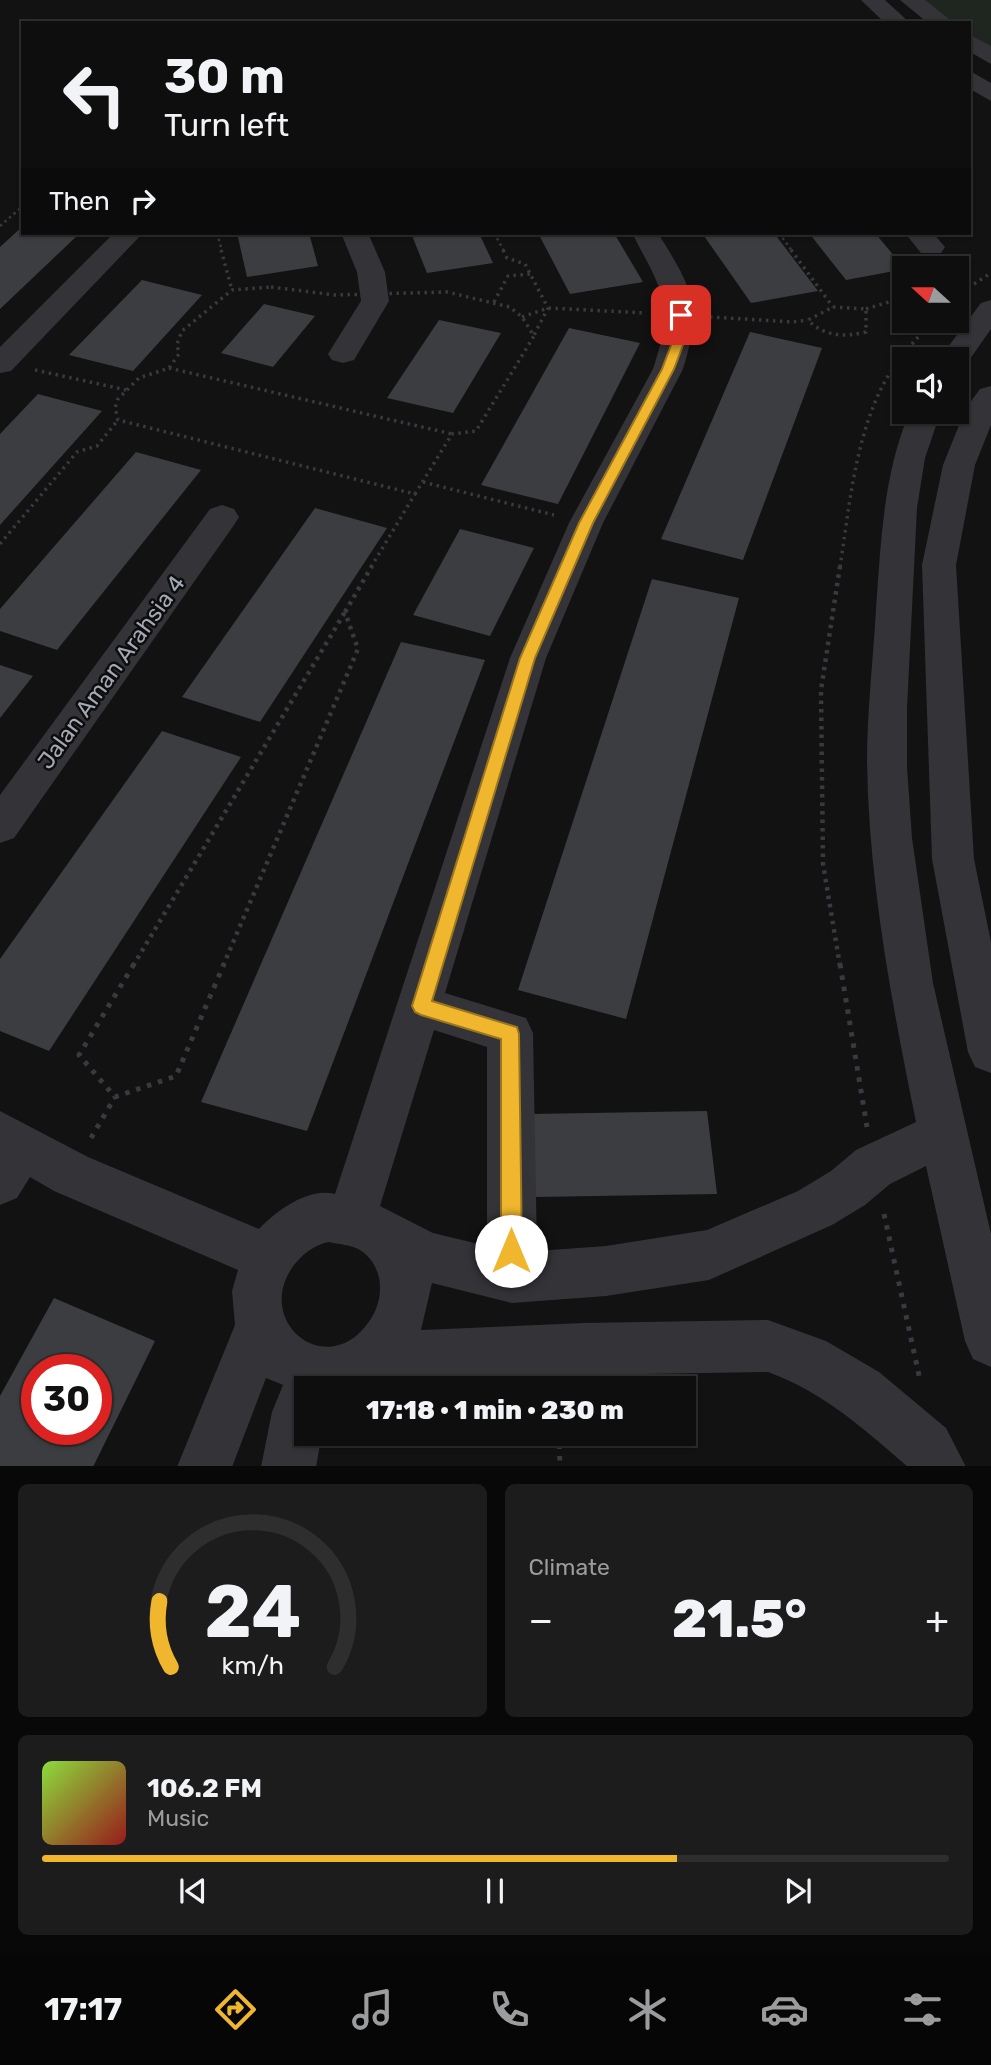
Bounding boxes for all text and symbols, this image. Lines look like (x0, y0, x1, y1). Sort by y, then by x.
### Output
text: 30 m (164, 47, 285, 105)
icon: left (49, 49, 140, 140)
text: Turn left (164, 106, 289, 144)
icon: right (124, 182, 162, 220)
text: Then (49, 186, 110, 217)
north arrow (892, 256, 970, 332)
map controls (892, 256, 969, 424)
pin (651, 285, 711, 345)
icon: arrive (662, 296, 700, 334)
button: sound (892, 347, 969, 424)
street label: Jalan Aman Arahsia 4 (31, 570, 191, 774)
position arrow (474, 1214, 548, 1288)
speed limit sign: 30 (21, 1354, 112, 1445)
text: 17:18 · 1 min · 230 m (366, 1395, 624, 1426)
text: Climate (529, 1553, 610, 1581)
text: 24 (204, 1569, 301, 1655)
text: 21.5° (672, 1588, 807, 1650)
text: − (529, 1597, 553, 1643)
text: + (925, 1597, 949, 1643)
text: km/h (221, 1650, 283, 1679)
text: 106.2 FM (147, 1773, 262, 1804)
text: Music (147, 1804, 209, 1832)
icon: previous (174, 1872, 212, 1910)
icon: pause (476, 1872, 514, 1910)
icon: next (779, 1872, 817, 1910)
icon: directions (211, 1985, 260, 2034)
icon: music (348, 1985, 397, 2034)
icon: phone (485, 1985, 534, 2034)
icon: climate (623, 1985, 672, 2034)
icon: car (760, 1985, 809, 2034)
icon: filters (898, 1985, 947, 2034)
text: 17:17 (44, 1990, 122, 2028)

